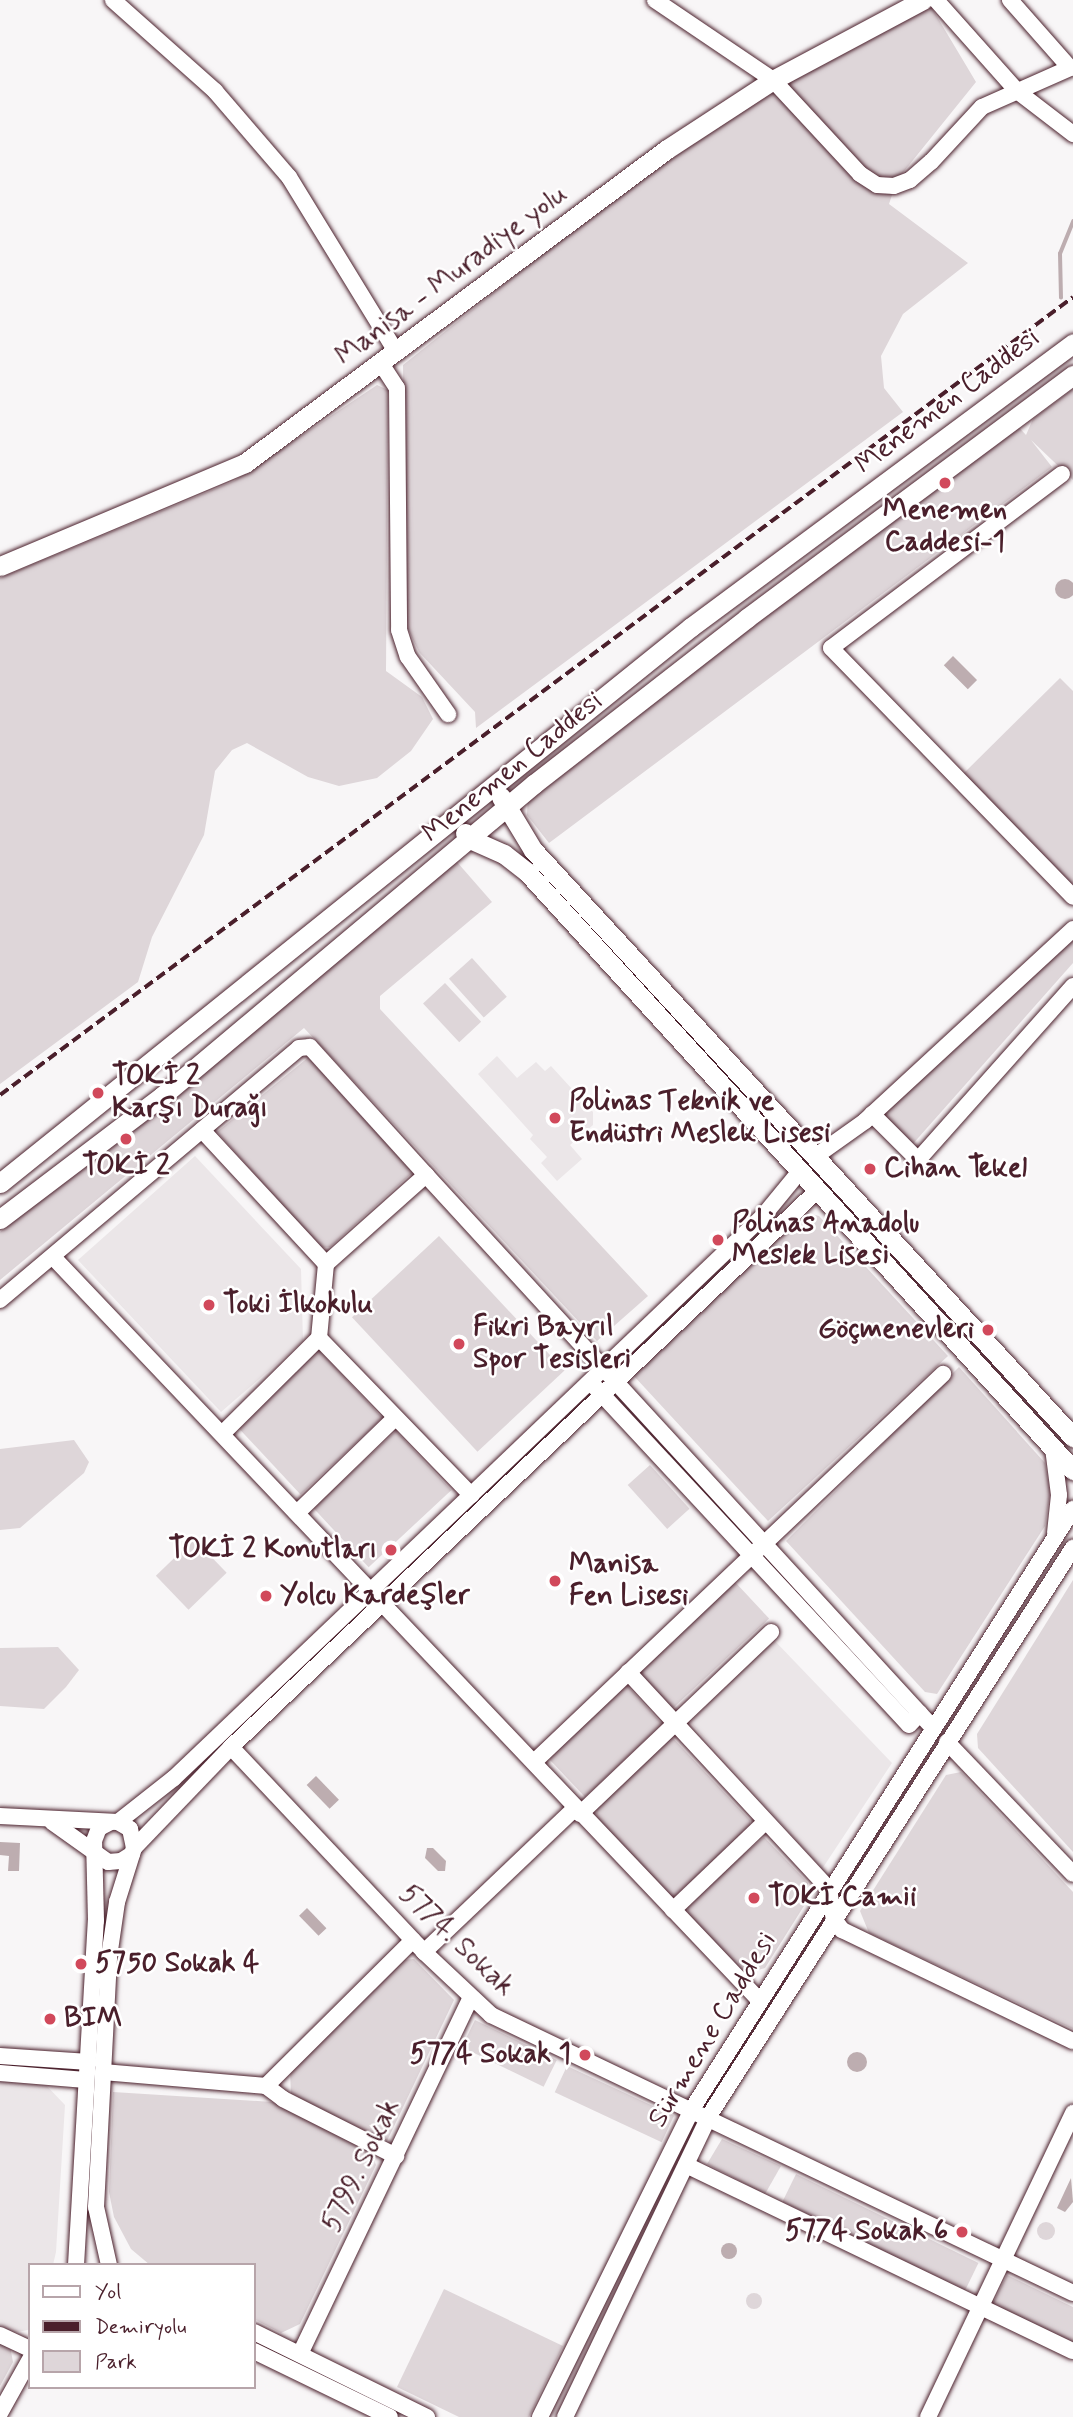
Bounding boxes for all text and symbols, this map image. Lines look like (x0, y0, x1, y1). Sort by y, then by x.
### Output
street label: Manisa - Muradiye yolu (331, 179, 573, 373)
street label: Menemen Caddesi (847, 320, 1049, 484)
marker: Menemen Caddesi-1 (937, 475, 953, 491)
place label: Menemen Caddesi-1 (883, 494, 1007, 560)
street label: Menemen Caddesi (414, 683, 612, 853)
place label: TOKİ 2 Karşı Durağı (112, 1060, 268, 1126)
marker: TOKİ 2 Karşı Durağı (90, 1085, 106, 1101)
place label: Polinas Teknik ve Endüstri Meslek Lisesi (569, 1085, 828, 1151)
marker: Polinas Teknik ve Endüstri Meslek Lisesi (547, 1110, 563, 1126)
marker: TOKİ 2 (118, 1131, 134, 1147)
place label: TOKİ 2 (82, 1150, 170, 1184)
place label: Cihan Tekel (884, 1152, 1027, 1186)
marker: Cihan Tekel (862, 1161, 878, 1177)
place label: Polinas Anadolu Meslek Lisesi (732, 1207, 911, 1273)
marker: Polinas Anadolu Meslek Lisesi (710, 1232, 726, 1248)
place label: Toki İlkokulu (223, 1288, 373, 1322)
marker: Toki İlkokulu (201, 1297, 217, 1313)
place label: Fikri Bayrıl Spor Tesisleri (473, 1311, 626, 1377)
place label: Göçmenevleri (818, 1313, 974, 1347)
marker: Göçmenevleri (980, 1322, 996, 1338)
marker: Fikri Bayrıl Spor Tesisleri (451, 1336, 467, 1352)
place label: TOKİ 2 Konutları (168, 1533, 377, 1567)
marker: TOKİ 2 Konutları (383, 1542, 399, 1558)
place label: Manisa Fen Lisesi (569, 1548, 687, 1614)
marker: Manisa Fen Lisesi (547, 1573, 563, 1589)
place label: Yolcu Kardeşler (280, 1579, 466, 1613)
marker: Yolcu Kardeşler (258, 1588, 274, 1604)
street label: 5774. Sokak (391, 1878, 521, 2004)
place label: TOKİ Camii (768, 1881, 916, 1915)
marker: TOKİ Camii (746, 1890, 762, 1906)
street label: Sürmene Caddesi (642, 1928, 784, 2132)
place label: 5750 Sokak 4 (95, 1947, 259, 1981)
marker: 5750 Sokak 4 (73, 1956, 89, 1972)
place label: BIM (64, 2002, 123, 2036)
marker: BIM (42, 2011, 58, 2027)
place label: 5774 Sokak 1 (410, 2038, 571, 2072)
marker: 5774 Sokak 1 (577, 2047, 593, 2063)
street label: 5799. Sokak (315, 2094, 409, 2238)
place label: 5774 Sokak 6 (785, 2215, 948, 2249)
marker: 5774 Sokak 6 (954, 2224, 970, 2240)
legend (28, 2263, 256, 2389)
text: Yol (95, 2278, 121, 2306)
text: Demiryolu (95, 2313, 187, 2341)
text: Park (95, 2348, 137, 2376)

